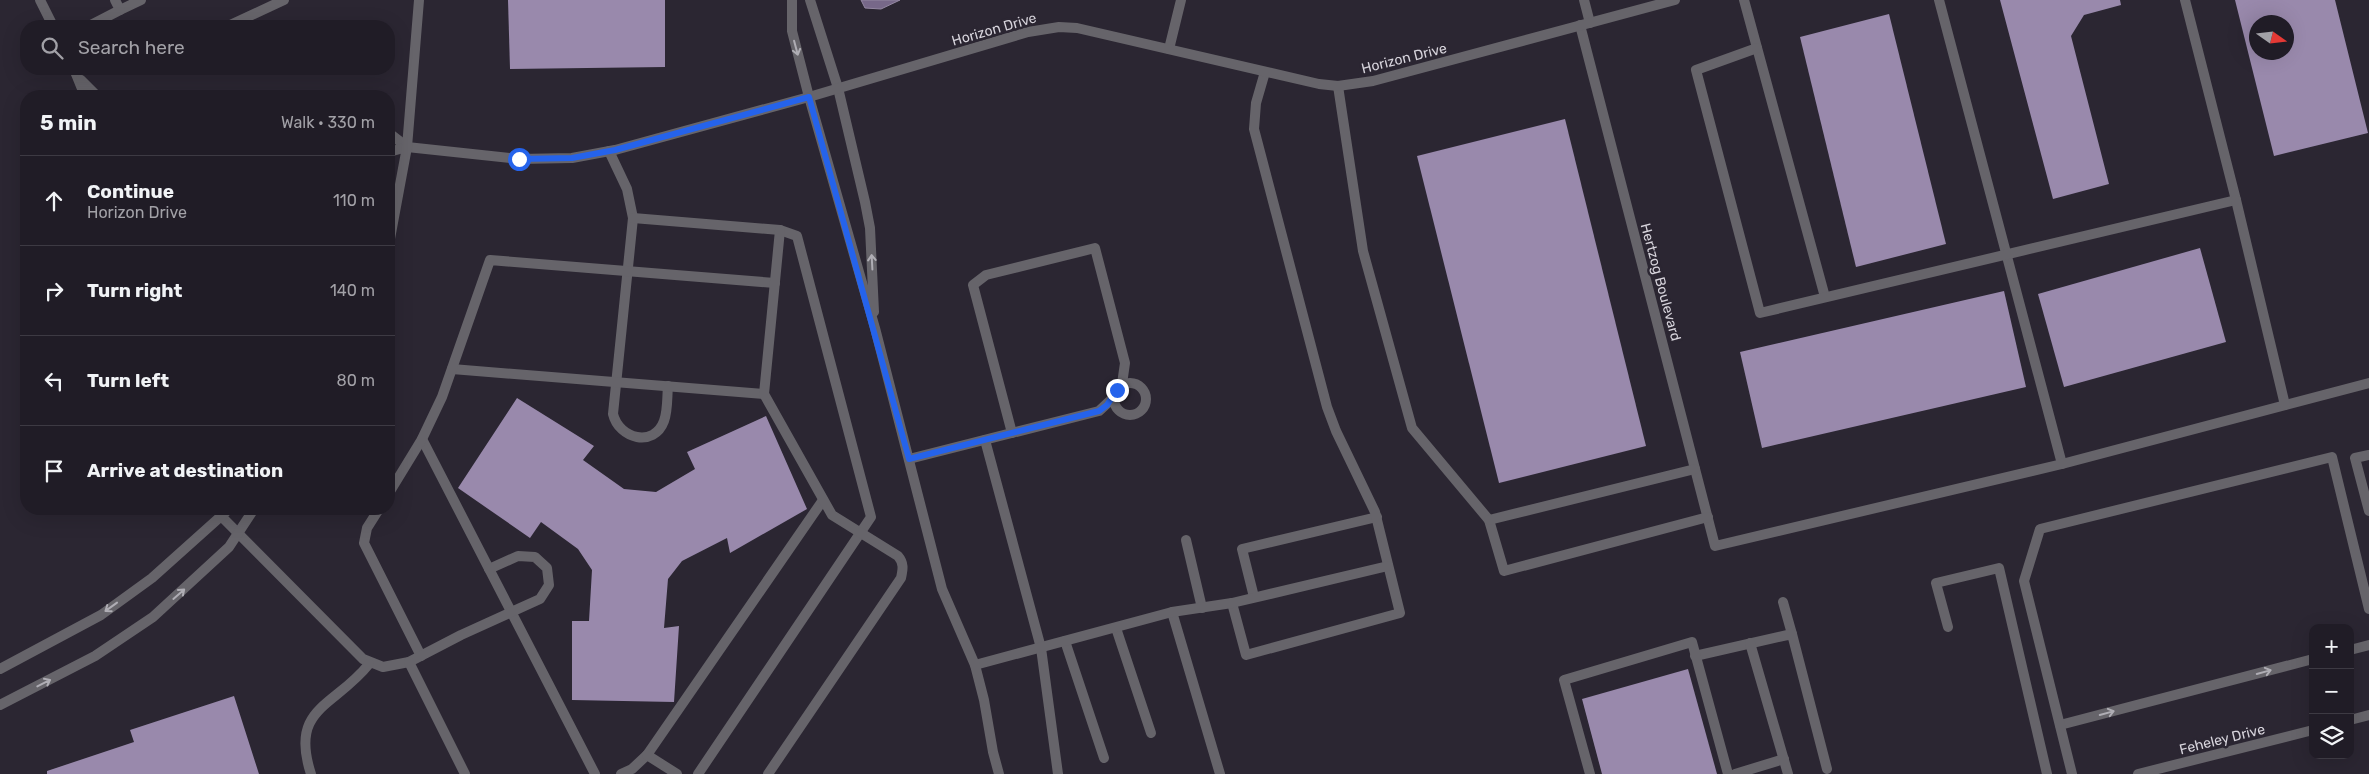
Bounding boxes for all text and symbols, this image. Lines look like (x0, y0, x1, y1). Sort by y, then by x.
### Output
street label: Horizon Drive (950, 9, 1039, 50)
north arrow (2249, 15, 2294, 60)
search box (20, 20, 395, 75)
icon: search (38, 34, 66, 62)
text: Search here (78, 36, 185, 59)
one-way arrow (792, 39, 801, 55)
street label: Horizon Drive (1360, 40, 1449, 77)
text: 5 min (40, 110, 97, 135)
text: Walk · 330 m (281, 113, 375, 132)
route start (508, 148, 531, 171)
text: Continue (87, 180, 174, 203)
icon: ahead (40, 187, 68, 215)
text: 110 m (333, 191, 375, 210)
text: Horizon Drive (87, 203, 187, 222)
street label: Hertzog Boulevard (1637, 221, 1684, 343)
one-way arrow (867, 255, 876, 271)
icon: right (40, 277, 68, 305)
text: Turn right (87, 279, 182, 302)
text: 140 m (330, 281, 375, 300)
icon: left (40, 367, 68, 395)
text: Turn left (87, 369, 169, 392)
text: 80 m (337, 371, 375, 390)
route end (1106, 379, 1129, 402)
icon: arrive (40, 457, 68, 485)
text: Arrive at destination (87, 459, 283, 482)
one-way arrow (172, 589, 185, 600)
one-way arrow (105, 602, 119, 612)
map controls (2309, 624, 2354, 759)
button: + (2309, 624, 2354, 669)
one-way arrow (2256, 667, 2272, 676)
button: − (2309, 669, 2354, 714)
one-way arrow (36, 678, 51, 688)
one-way arrow (2099, 708, 2115, 717)
button: layers (2309, 714, 2354, 759)
street label: Feheley Drive (2178, 721, 2267, 758)

